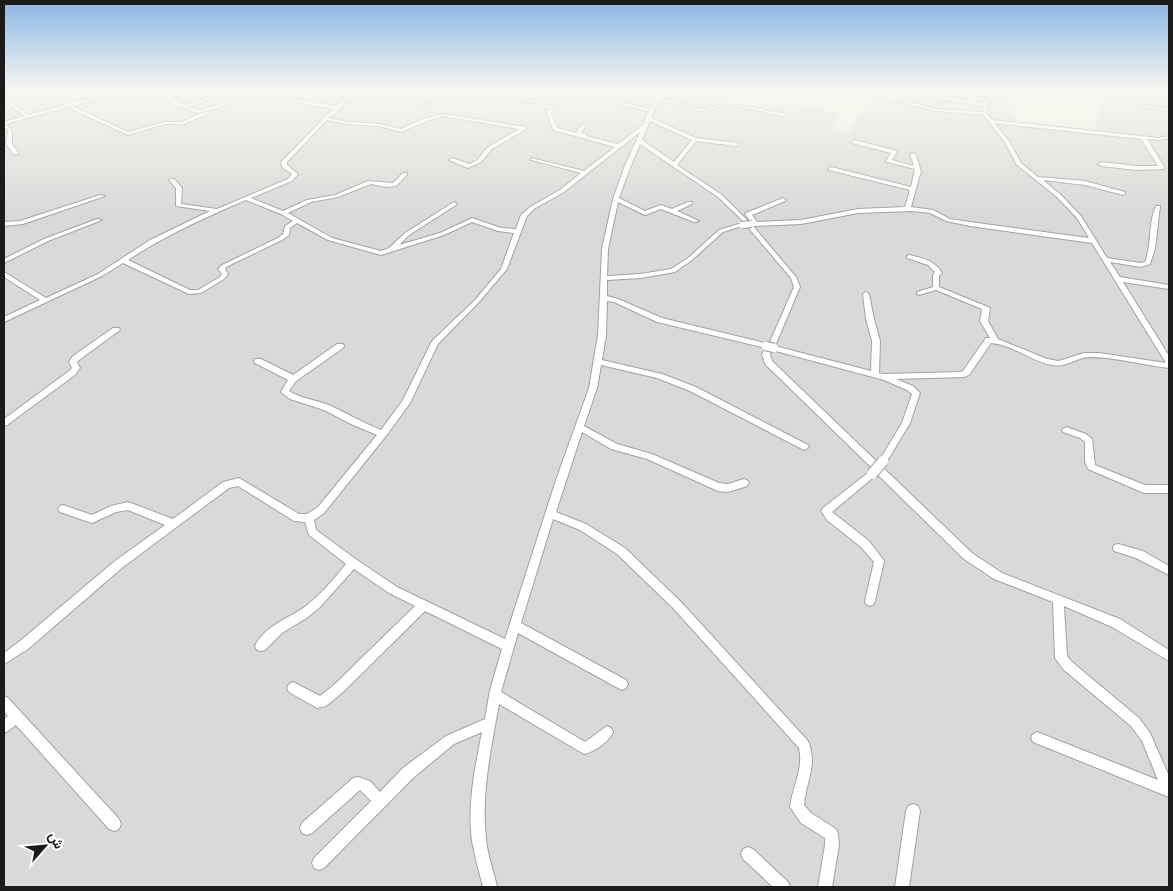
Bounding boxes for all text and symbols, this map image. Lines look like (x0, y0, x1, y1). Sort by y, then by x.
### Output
north arrow (20, 821, 70, 871)
text: ش (45, 829, 68, 852)

